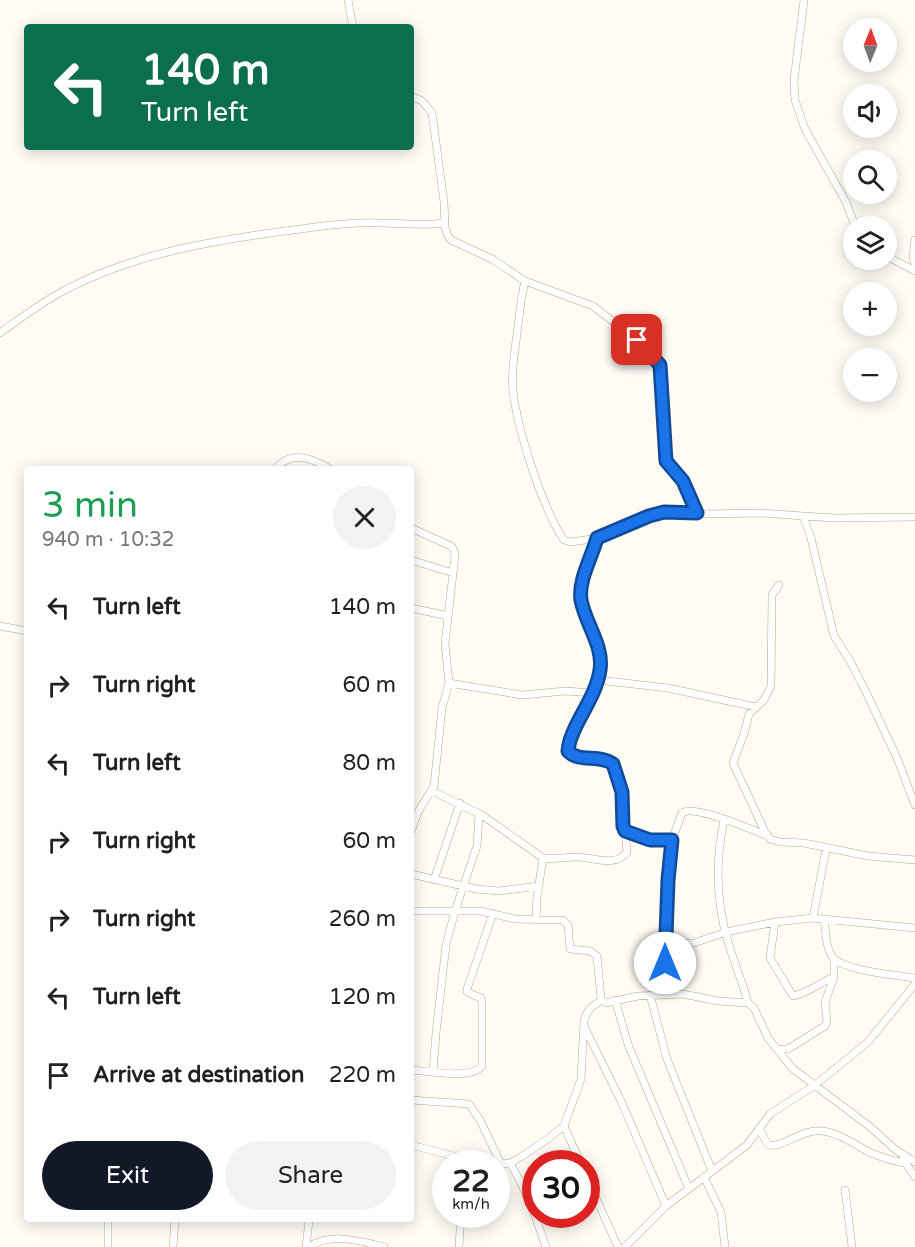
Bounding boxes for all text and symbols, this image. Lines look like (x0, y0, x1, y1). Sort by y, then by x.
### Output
north arrow (843, 18, 897, 72)
map controls (843, 18, 897, 402)
text: 140 m (141, 45, 270, 96)
icon: left (42, 48, 120, 126)
button: sound (843, 84, 897, 138)
text: Turn left (141, 96, 248, 129)
button: search (843, 150, 897, 204)
button: layers (843, 216, 897, 270)
button: + (843, 282, 897, 336)
pin (611, 314, 662, 365)
icon: arrive (620, 323, 653, 356)
button: − (843, 348, 897, 402)
text: 3 min (42, 484, 138, 527)
button: close (333, 486, 396, 549)
text: 940 m · 10:32 (42, 528, 174, 552)
icon: left (42, 591, 75, 624)
text: Turn left (93, 594, 181, 620)
text: 140 m (329, 594, 396, 620)
icon: right (42, 669, 75, 702)
text: Turn right (93, 672, 195, 698)
text: 60 m (342, 672, 396, 698)
icon: left (42, 747, 75, 780)
text: Turn left (93, 750, 181, 776)
text: 80 m (342, 750, 396, 776)
icon: right (42, 825, 75, 858)
text: Turn right (93, 828, 195, 854)
text: 60 m (342, 828, 396, 854)
icon: right (42, 903, 75, 936)
text: Turn right (93, 906, 195, 932)
text: 260 m (329, 906, 396, 932)
position arrow (633, 931, 697, 995)
icon: left (42, 981, 75, 1014)
text: Turn left (93, 984, 181, 1010)
text: 120 m (329, 984, 396, 1010)
icon: arrive (42, 1059, 75, 1092)
text: Arrive at destination (93, 1062, 304, 1088)
text: 220 m (329, 1062, 396, 1088)
button: Exit (42, 1141, 213, 1210)
button: Share (225, 1141, 396, 1210)
speed limit sign: 30 (522, 1150, 600, 1228)
text: 22 (452, 1163, 490, 1200)
text: km/h (452, 1195, 490, 1213)

